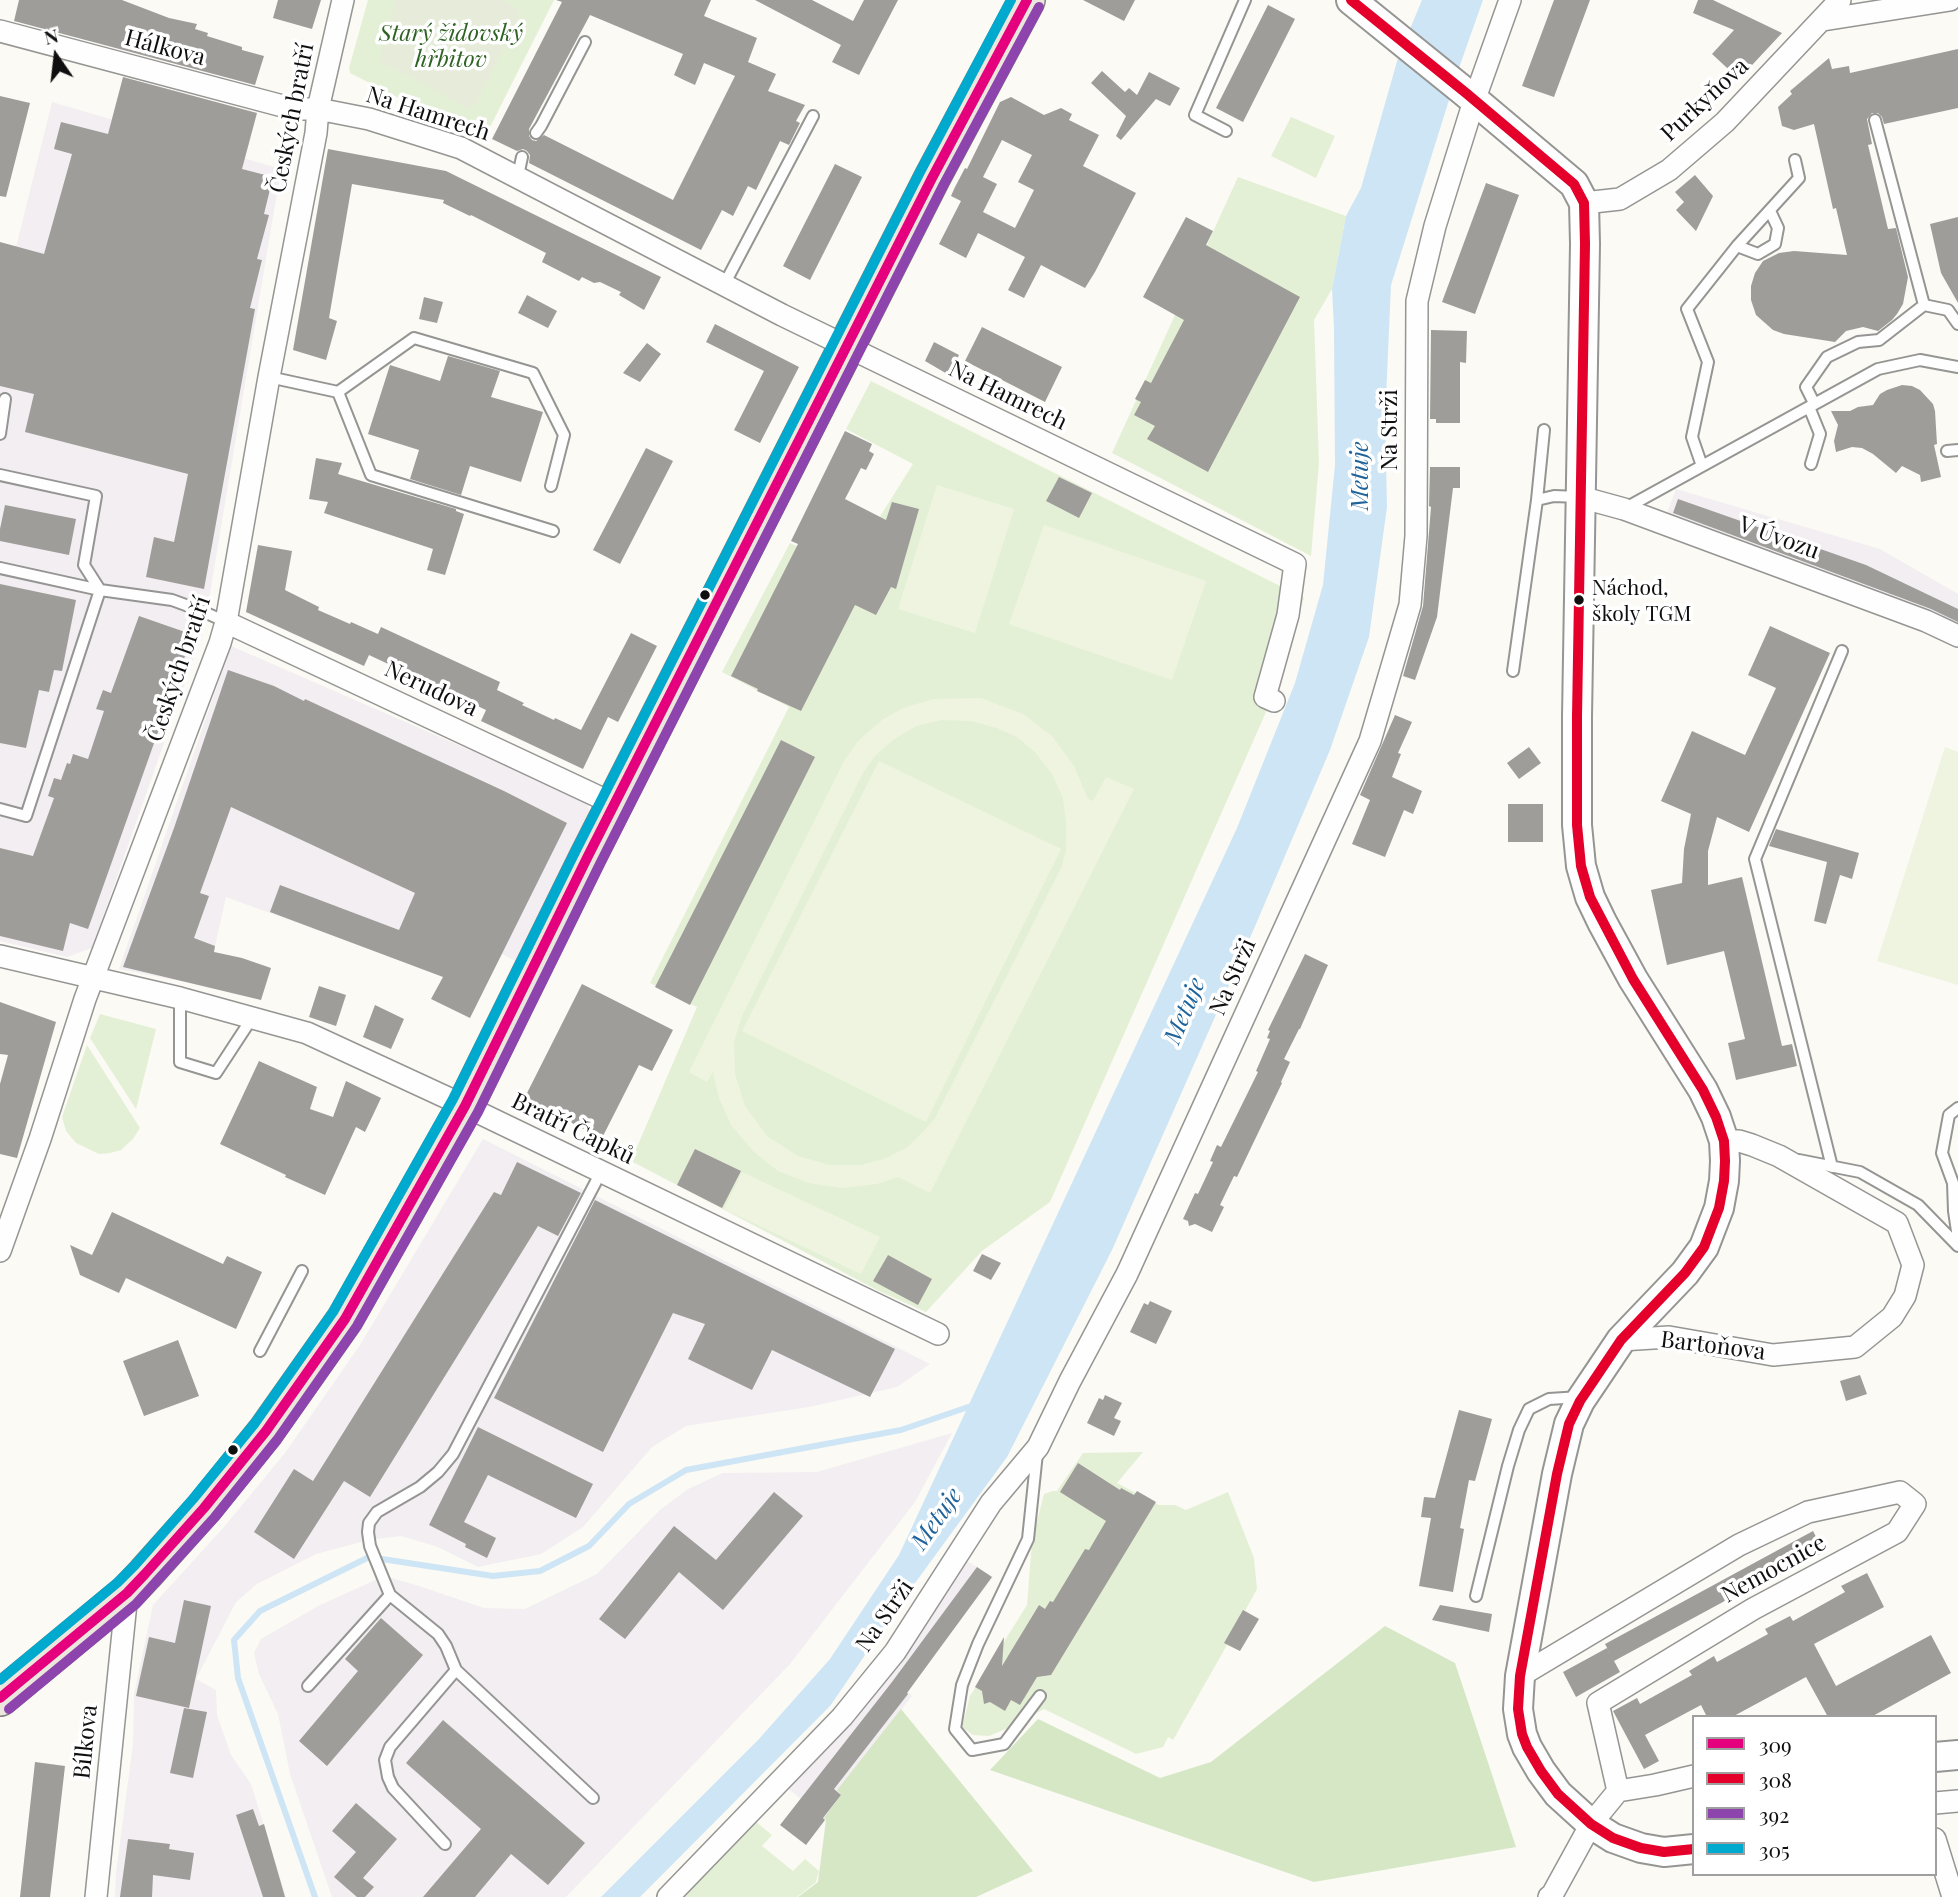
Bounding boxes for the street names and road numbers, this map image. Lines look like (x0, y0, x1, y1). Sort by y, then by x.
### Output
street label: Hálkova (122, 24, 208, 72)
street label: Českých bratří (264, 41, 320, 195)
street label: Purkyňova (1656, 53, 1754, 147)
street label: Na Hamrech (363, 81, 493, 147)
street label: Na Hamrech (944, 355, 1072, 437)
street label: Na Strži (1376, 389, 1404, 471)
street label: V Úvozu (1735, 511, 1823, 565)
street label: Českých bratří (141, 593, 217, 745)
street label: Nerudova (380, 655, 482, 723)
street label: Na Strži (1204, 934, 1262, 1020)
street label: Bratří Čapků (507, 1087, 639, 1171)
street label: Bartoňova (1659, 1326, 1767, 1366)
street label: Nemocnice (1717, 1529, 1831, 1609)
street label: Na Strži (850, 1575, 920, 1657)
street label: Bílkova (68, 1703, 104, 1781)

